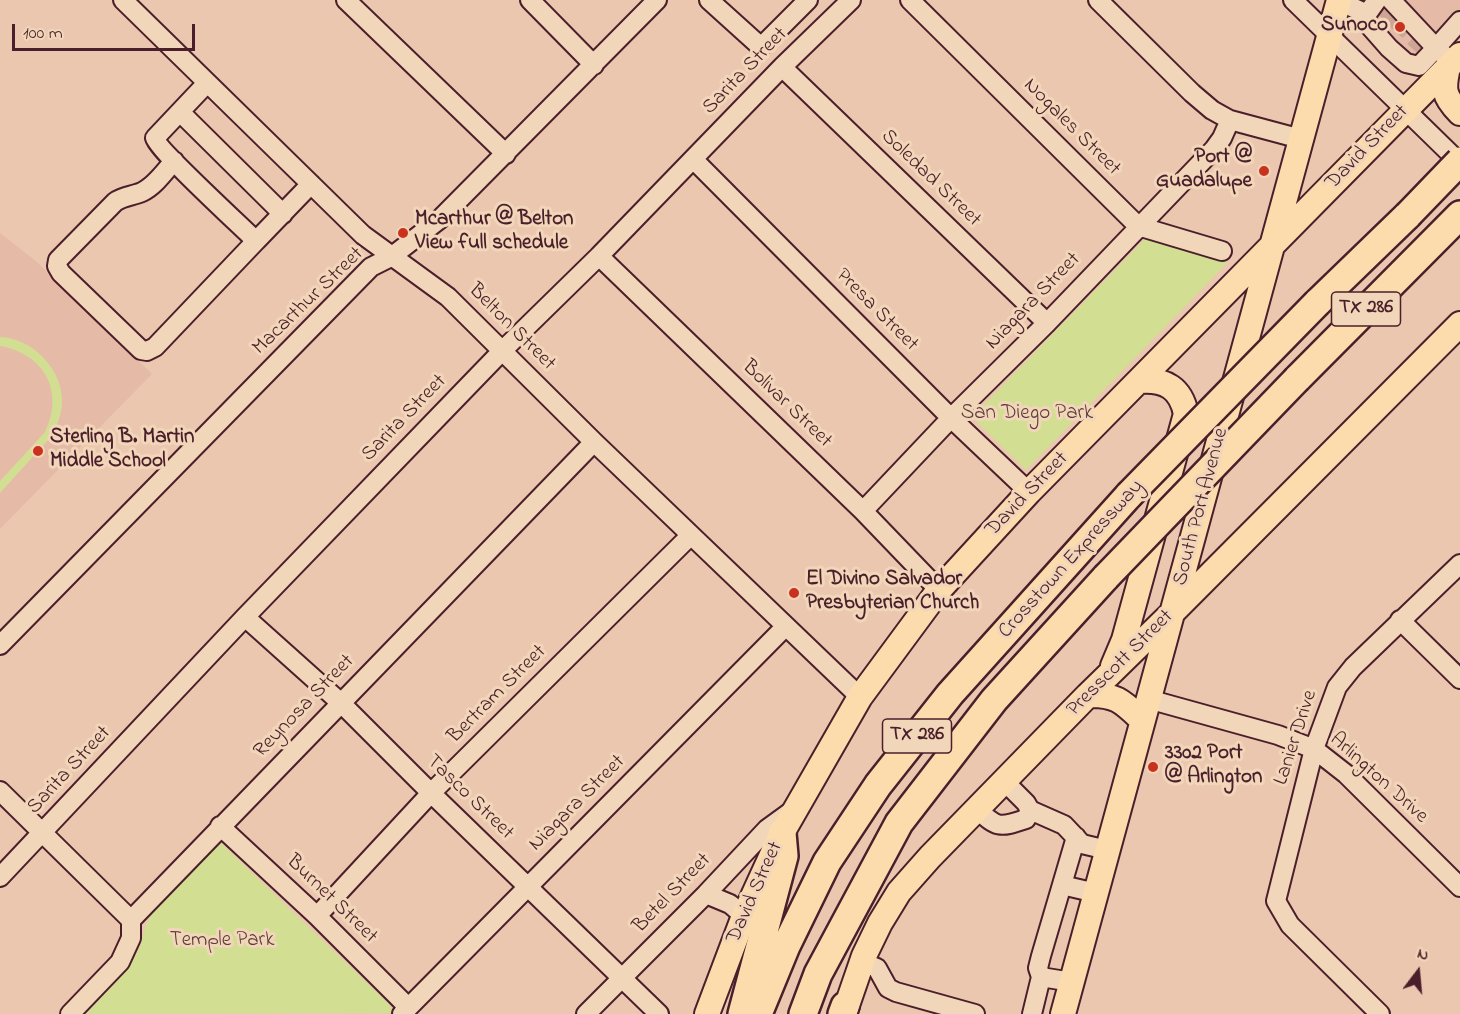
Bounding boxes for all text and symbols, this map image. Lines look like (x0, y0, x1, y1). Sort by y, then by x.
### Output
scale bar (15, 12, 198, 50)
place label: Sunoco (1321, 14, 1388, 40)
marker: Sunoco (1393, 20, 1407, 34)
text: 100 m (23, 21, 63, 47)
street label: Sarita Street (698, 23, 794, 121)
street label: Nogales Street (1017, 74, 1125, 182)
street label: David Street (1321, 100, 1415, 196)
street label: Soledad Street (875, 125, 985, 233)
place label: Port @ Guadalupe (1156, 146, 1252, 196)
marker: Port @ Guadalupe (1257, 164, 1271, 178)
place label: Mcarthur @ Belton View full schedule (415, 208, 573, 258)
marker: Mcarthur @ Belton View full schedule (396, 226, 410, 240)
street label: Macarthur Street (248, 243, 370, 361)
street label: Niagara Street (981, 248, 1087, 356)
street label: Presa Street (829, 264, 923, 358)
street label: Belton Street (462, 279, 560, 377)
road number: TX 286 (1332, 292, 1400, 326)
street label: Bolivar Street (736, 356, 836, 454)
street label: Sarita Street (357, 370, 453, 468)
park label: San Diego Park (961, 402, 1093, 428)
street label: South Port Avenue (1169, 425, 1235, 589)
place label: Sterling B. Martin Middle School (50, 426, 194, 476)
marker: Sterling B. Martin Middle School (31, 444, 45, 458)
street label: David Street (981, 447, 1075, 543)
street label: Crosstown Expressway (994, 475, 1150, 645)
place label: El Divino Salvador Presbyterian Church (806, 568, 979, 618)
marker: El Divino Salvador Presbyterian Church (787, 586, 801, 600)
street label: Presscott Street (1062, 605, 1180, 723)
street label: Bertram Street (443, 640, 553, 750)
street label: Reynosa Street (249, 650, 361, 764)
street label: Lanier Drive (1270, 687, 1324, 789)
road number: TX 286 (882, 719, 952, 753)
street label: Sarita Street (23, 722, 117, 820)
street label: Arlington Drive (1323, 728, 1433, 830)
place label: 3302 Port @ Arlington (1165, 742, 1262, 792)
street label: Tasco Street (420, 750, 518, 846)
street label: Niagara Street (525, 751, 631, 857)
marker: 3302 Port @ Arlington (1146, 760, 1160, 774)
street label: David Street (722, 838, 790, 948)
street label: Betel Street (629, 849, 717, 939)
street label: Burnet Street (280, 850, 382, 950)
park label: Temple Park (170, 929, 274, 955)
north arrow (1388, 942, 1448, 1002)
text: N (1414, 942, 1431, 968)

